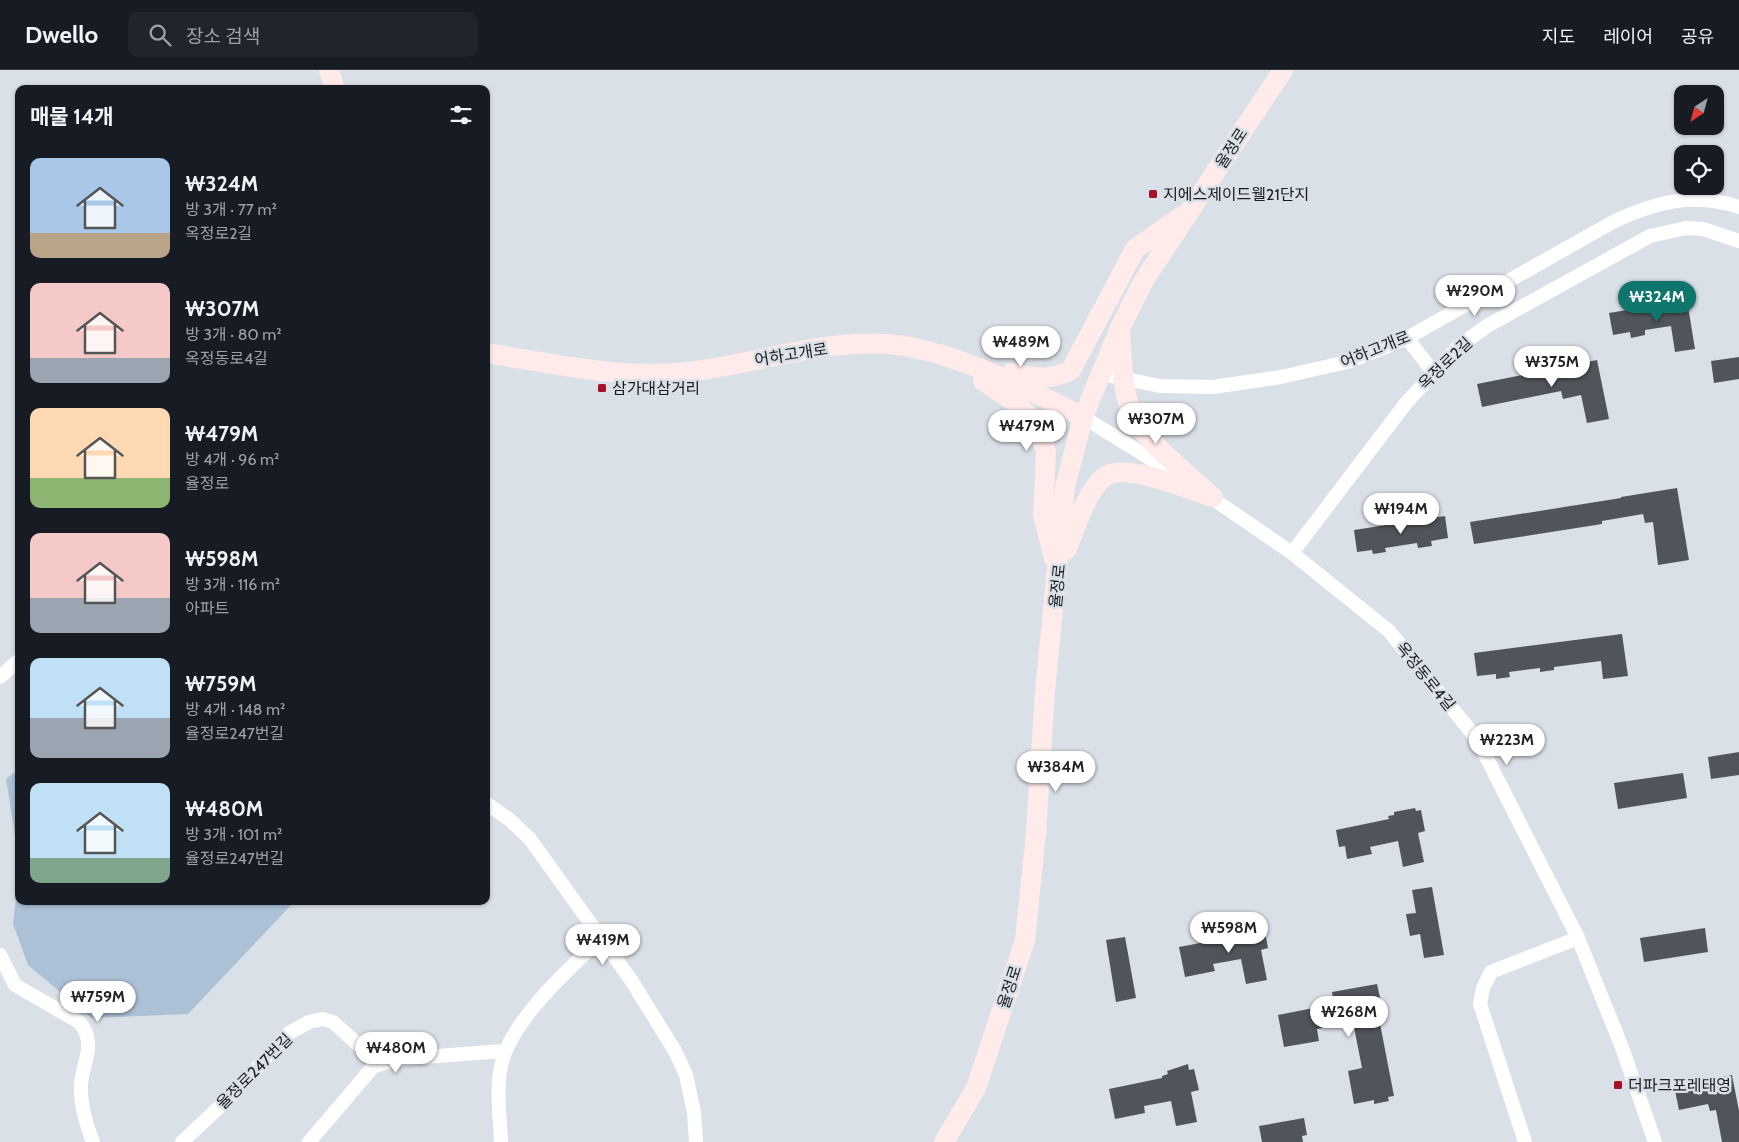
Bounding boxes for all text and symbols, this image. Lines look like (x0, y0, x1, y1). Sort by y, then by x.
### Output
search box (128, 12, 478, 57)
text: Dwello (25, 20, 98, 49)
icon: search (146, 21, 174, 49)
text: 장소 검색 (186, 25, 260, 48)
text: 지도 (1542, 26, 1575, 48)
text: 레이어 (1603, 26, 1653, 48)
text: 공유 (1681, 26, 1714, 48)
north arrow (1674, 85, 1724, 135)
map controls (1674, 85, 1724, 195)
icon: filters (447, 101, 475, 129)
text: 매물 14개 (30, 104, 113, 129)
street label: 율정로 (1211, 124, 1252, 172)
button: locate (1674, 145, 1724, 195)
text: ₩324M (185, 171, 258, 196)
icon: home (70, 178, 130, 238)
place label: 지에스제이드웰21단지 (1163, 185, 1309, 204)
marker: 지에스제이드웰21단지 (1147, 188, 1159, 200)
text: 방 3개 · 77 m² (185, 200, 277, 219)
text: 옥정로2길 (185, 224, 252, 243)
pin: ₩290M (1440, 274, 1510, 317)
pin: ₩324M (1622, 280, 1692, 323)
text: ₩290M (1446, 281, 1504, 300)
text: ₩324M (1629, 287, 1685, 306)
text: ₩307M (185, 296, 259, 321)
icon: home (70, 303, 130, 363)
text: 방 3개 · 80 m² (185, 325, 282, 344)
pin: ₩489M (986, 326, 1056, 368)
street label: 어하고개로 (1338, 327, 1413, 372)
text: ₩489M (992, 332, 1050, 351)
street label: 옥정로2길 (1415, 333, 1476, 394)
street label: 어하고개로 (753, 339, 829, 370)
pin: ₩375M (1517, 346, 1587, 388)
text: 옥정동로4길 (185, 349, 268, 368)
text: ₩375M (1525, 352, 1579, 371)
place label: 삼가대삼거리 (612, 379, 700, 398)
marker: 삼가대삼거리 (596, 382, 608, 394)
pin: ₩307M (1121, 402, 1191, 445)
text: ₩307M (1128, 409, 1184, 428)
pin: ₩479M (992, 410, 1062, 452)
text: ₩479M (999, 416, 1055, 435)
text: ₩479M (185, 421, 258, 446)
icon: home (70, 428, 130, 488)
text: 방 4개 · 96 m² (185, 450, 279, 469)
text: 율정로 (185, 474, 229, 493)
pin: ₩194M (1366, 492, 1436, 535)
text: ₩194M (1374, 499, 1428, 518)
text: ₩598M (185, 546, 259, 571)
icon: home (70, 553, 130, 613)
street label: 율정로 (1046, 563, 1069, 609)
text: 방 3개 · 116 m² (185, 575, 280, 594)
text: 아파트 (185, 599, 229, 618)
street label: 옥정동로4길 (1392, 638, 1459, 714)
text: ₩759M (185, 671, 256, 696)
icon: home (70, 678, 130, 738)
text: 방 4개 · 148 m² (185, 700, 285, 719)
text: 율정로247번길 (185, 724, 284, 743)
pin: ₩223M (1472, 724, 1542, 766)
text: ₩223M (1480, 730, 1534, 749)
pin: ₩384M (1021, 750, 1091, 793)
text: ₩384M (1027, 757, 1085, 776)
text: ₩480M (185, 796, 263, 821)
icon: home (70, 803, 130, 863)
text: 방 3개 · 101 m² (185, 825, 282, 844)
text: 율정로247번길 (185, 849, 284, 868)
pin: ₩598M (1194, 912, 1264, 954)
text: ₩598M (1201, 918, 1257, 937)
pin: ₩419M (568, 924, 638, 966)
text: ₩419M (576, 930, 630, 949)
street label: 율정로 (994, 963, 1025, 1011)
pin: ₩759M (63, 980, 133, 1023)
text: ₩759M (71, 987, 125, 1006)
pin: ₩268M (1314, 996, 1384, 1038)
text: ₩268M (1321, 1002, 1377, 1021)
street label: 율정로247번길 (213, 1030, 296, 1113)
pin: ₩480M (361, 1032, 431, 1074)
text: ₩480M (366, 1038, 426, 1057)
place label: 더파크포레태영 (1628, 1076, 1731, 1095)
marker: 더파크포레태영 (1612, 1079, 1624, 1091)

